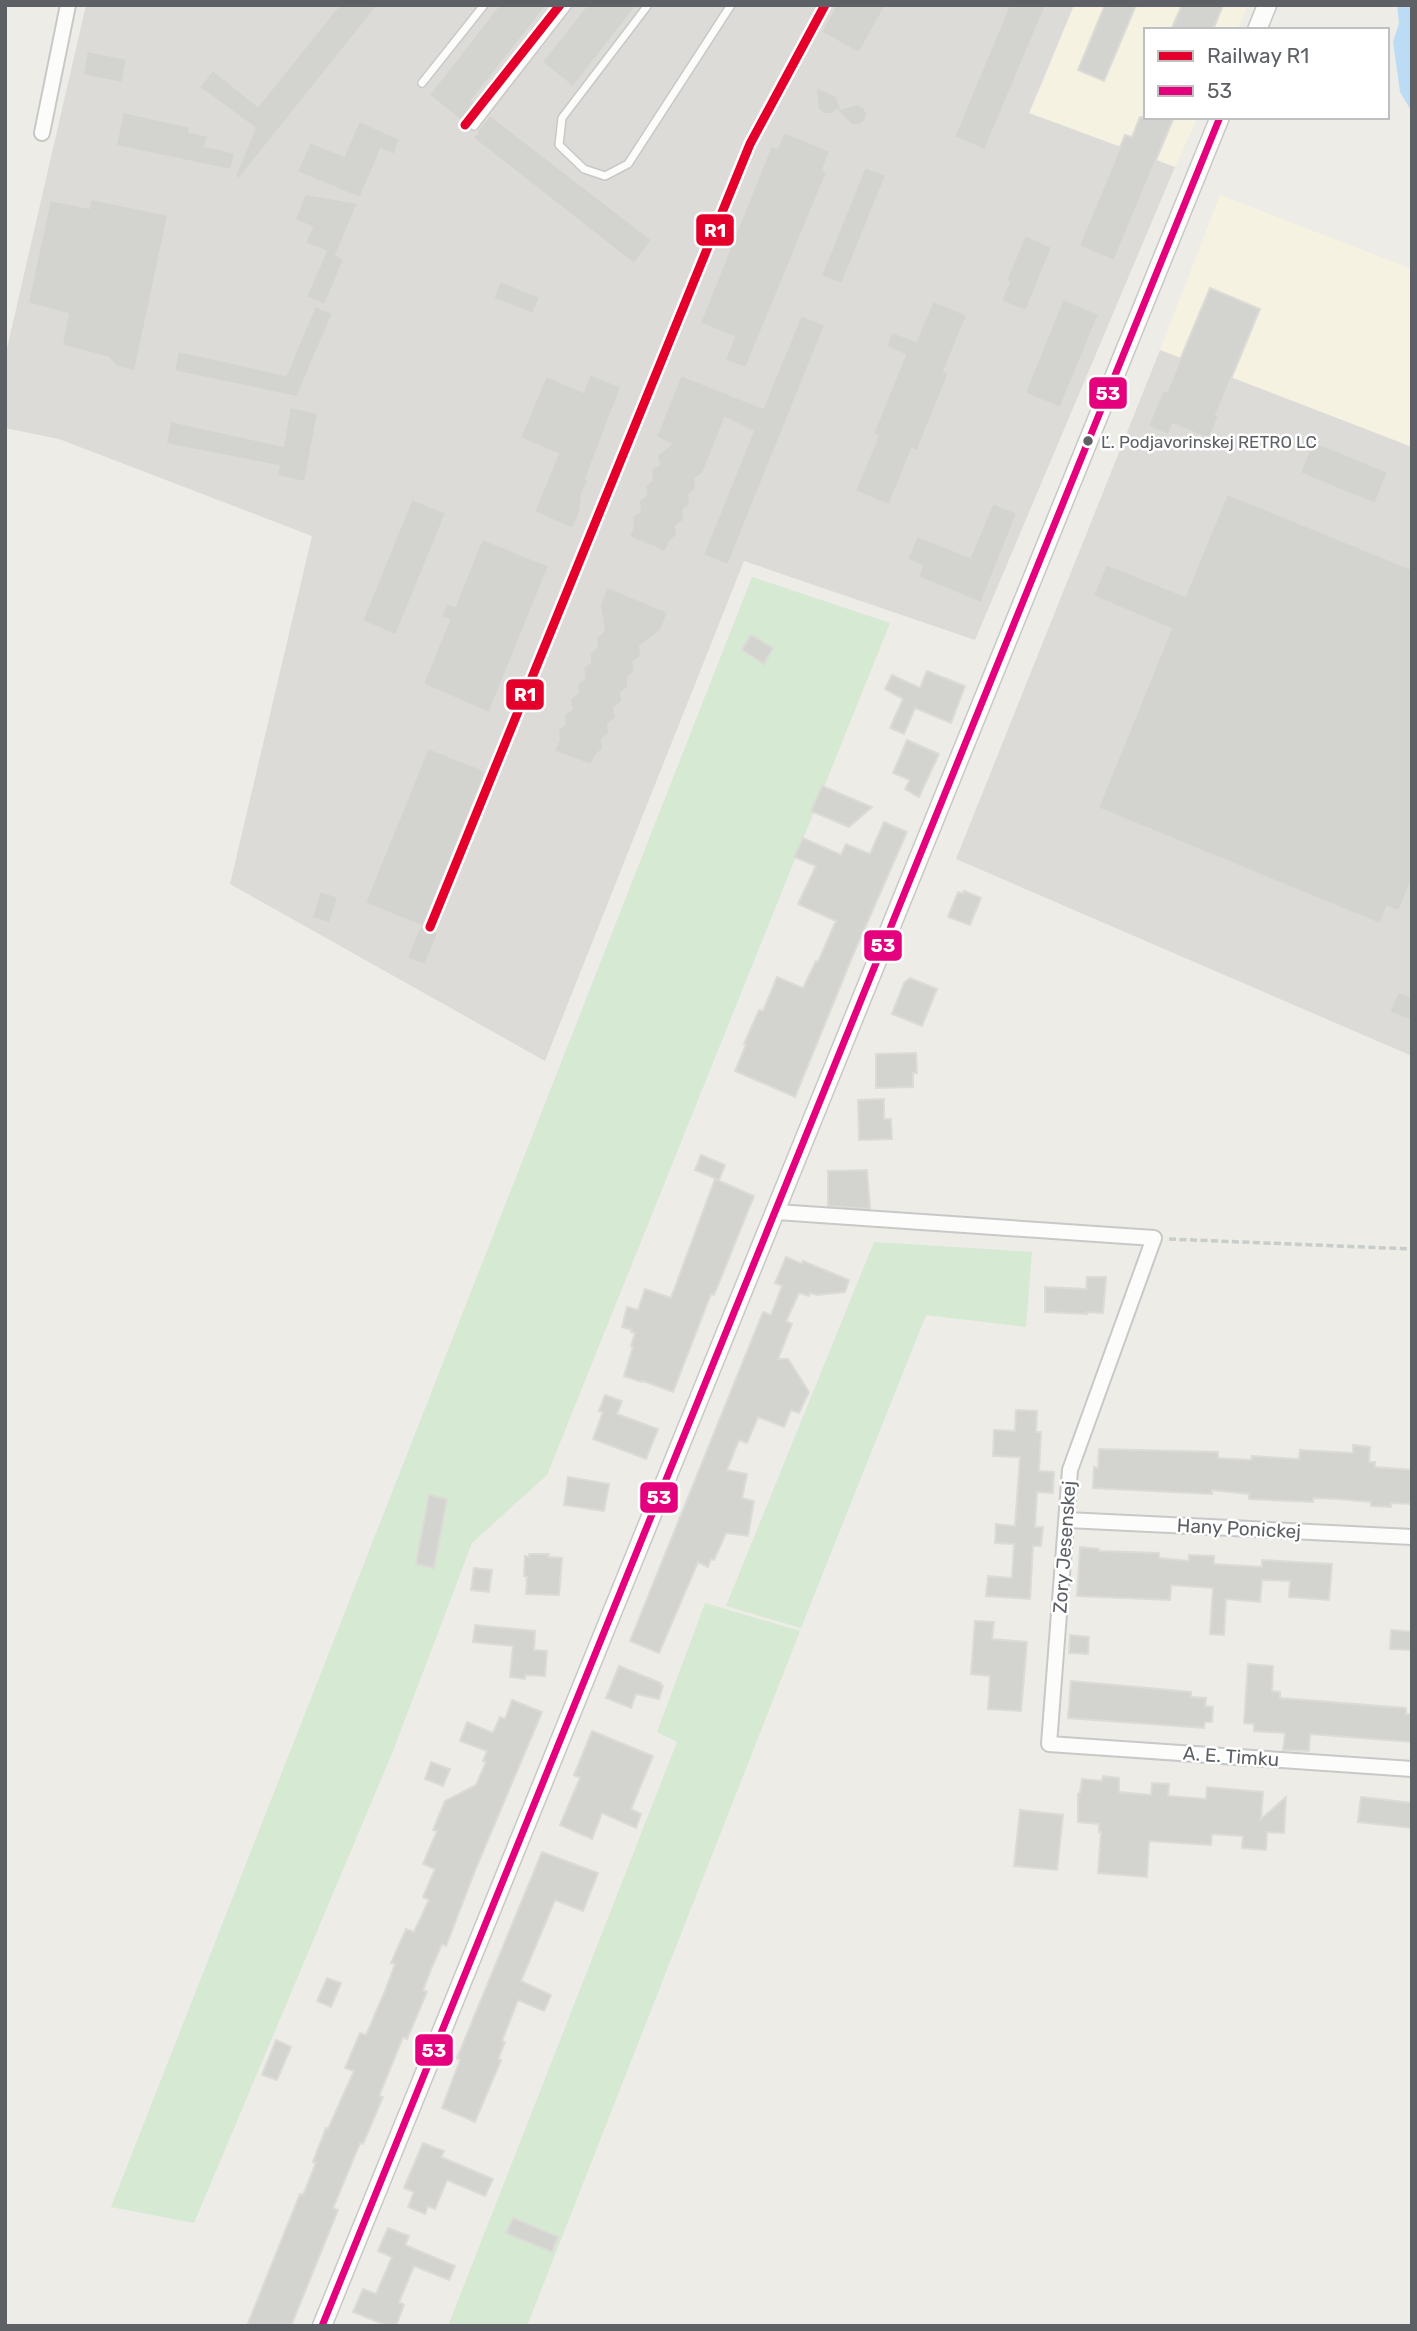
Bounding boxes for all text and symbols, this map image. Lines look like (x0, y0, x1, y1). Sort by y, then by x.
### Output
legend (1144, 28, 1389, 119)
text: Railway R1 (1207, 43, 1309, 68)
text: 53 (1207, 78, 1232, 103)
line badge: R1 (695, 213, 735, 247)
text: R1 (704, 219, 726, 242)
line badge: 53 (1088, 376, 1128, 410)
text: 53 (1096, 382, 1120, 405)
place label: Ľ. Podjavorinskej RETRO LC (1101, 432, 1317, 452)
marker: Ľ. Podjavorinskej RETRO LC (1081, 434, 1095, 448)
line badge: R1 (505, 678, 545, 711)
text: R1 (514, 683, 536, 706)
line badge: 53 (863, 929, 903, 962)
text: 53 (871, 934, 895, 957)
street label: Zory Jesenskej (1048, 1480, 1081, 1614)
line badge: 53 (639, 1481, 679, 1514)
text: 53 (647, 1486, 671, 1509)
street label: Hany Ponickej (1176, 1514, 1302, 1543)
street label: A. E. Timku (1182, 1742, 1280, 1771)
line badge: 53 (414, 2033, 454, 2067)
text: 53 (422, 2039, 446, 2062)

